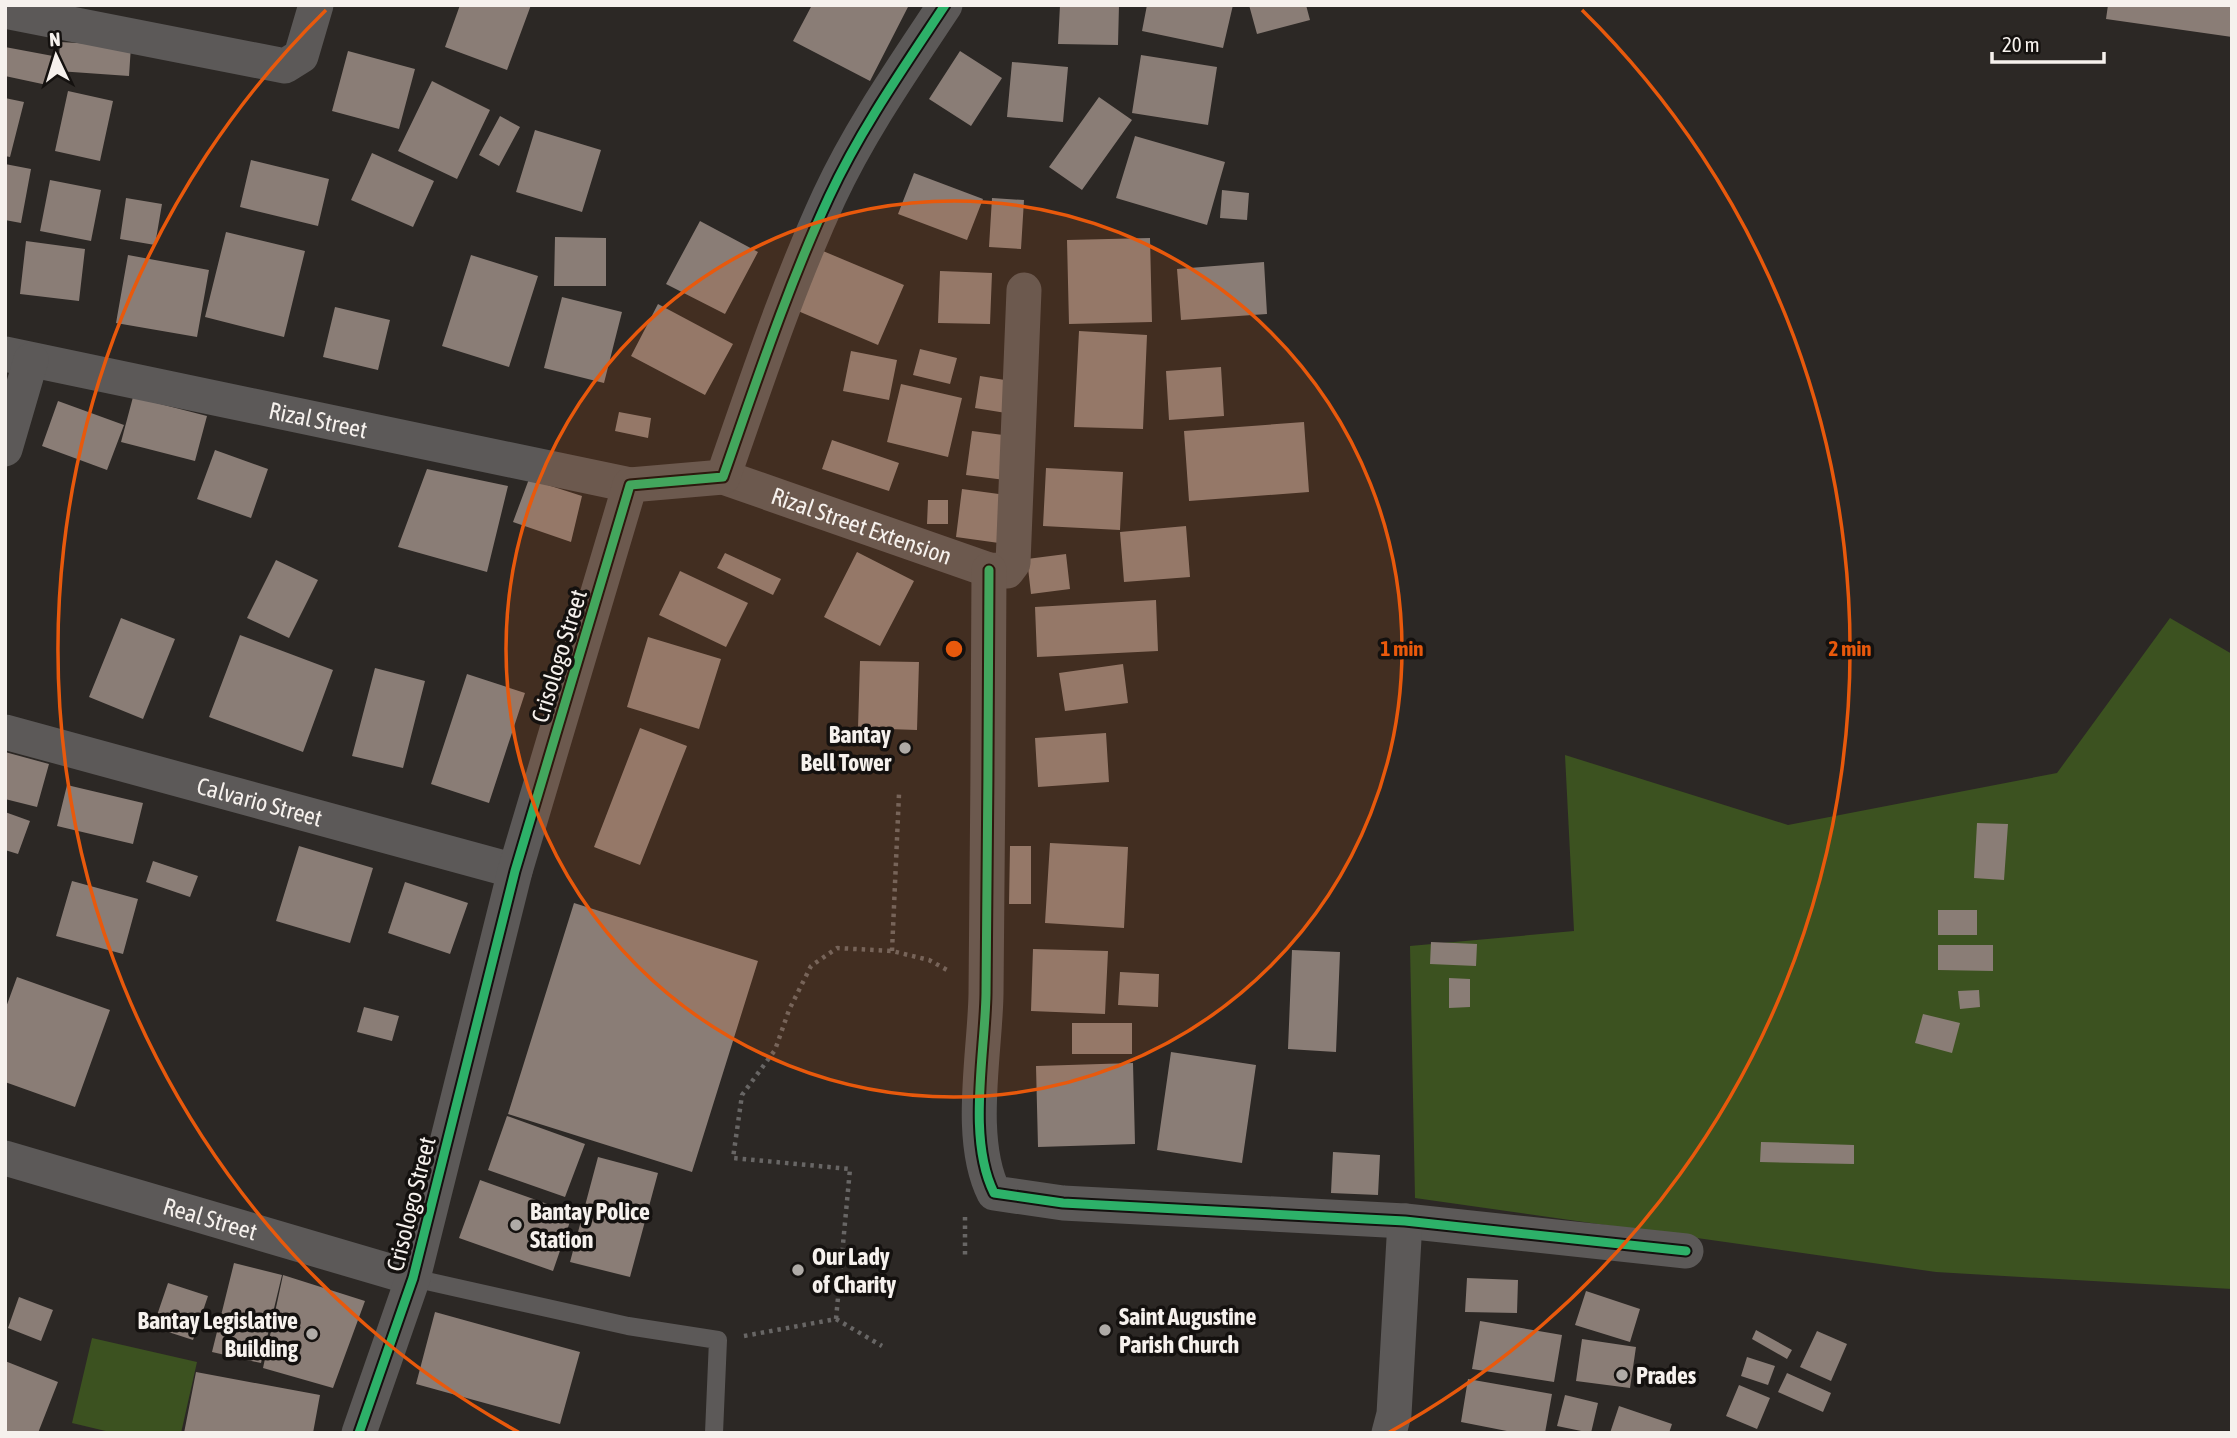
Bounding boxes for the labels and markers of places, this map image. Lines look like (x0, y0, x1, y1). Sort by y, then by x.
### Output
centre of rings (942, 637, 966, 661)
place label: Bantay Bell Tower (801, 721, 892, 776)
marker: Bantay Bell Tower (897, 740, 913, 756)
place label: Bantay Police Station (530, 1198, 650, 1253)
marker: Bantay Police Station (508, 1217, 524, 1233)
place label: Our Lady of Charity (812, 1243, 896, 1298)
marker: Our Lady of Charity (790, 1262, 806, 1278)
place label: Saint Augustine Parish Church (1119, 1303, 1256, 1358)
place label: Bantay Legislative Building (138, 1307, 299, 1362)
marker: Saint Augustine Parish Church (1097, 1322, 1113, 1338)
marker: Bantay Legislative Building (304, 1326, 320, 1342)
place label: Prades (1636, 1362, 1697, 1389)
marker: Prades (1614, 1367, 1630, 1383)

